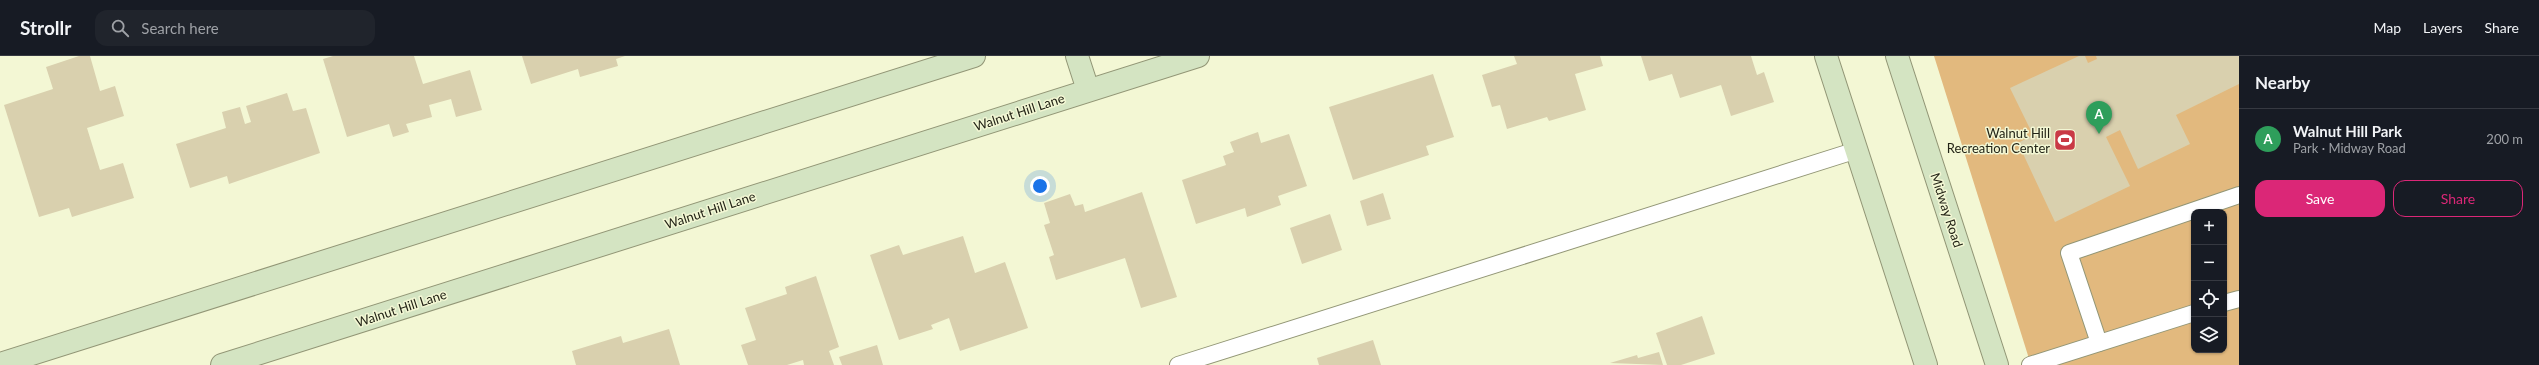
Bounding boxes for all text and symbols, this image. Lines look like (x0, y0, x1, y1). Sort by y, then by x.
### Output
search box (95, 10, 375, 46)
text: Strollr (20, 16, 71, 39)
icon: search (109, 17, 131, 39)
text: Search here (141, 19, 219, 37)
text: Map (2373, 19, 2401, 36)
text: Layers (2423, 19, 2463, 36)
text: Share (2485, 19, 2519, 36)
text: Nearby (2255, 72, 2310, 93)
street label: Walnut Hill Lane (972, 90, 1066, 134)
pin: A (2086, 101, 2112, 134)
text: Walnut Hill Park (2293, 122, 2402, 140)
place label: Walnut Hill Recreation Center (1947, 125, 2050, 156)
sports icon: Walnut Hill Recreation Center (2052, 127, 2078, 153)
text: A (2263, 131, 2273, 147)
text: 200 m (2486, 131, 2523, 147)
text: Park · Midway Road (2293, 140, 2406, 156)
street label: Midway Road (1927, 171, 1967, 249)
your location (1030, 176, 1050, 196)
button: Save (2255, 180, 2385, 217)
button: Share (2393, 180, 2523, 217)
street label: Walnut Hill Lane (663, 188, 757, 232)
map controls (2191, 209, 2227, 353)
button: + (2191, 209, 2227, 245)
button: − (2191, 245, 2227, 281)
button: locate (2191, 281, 2227, 317)
street label: Walnut Hill Lane (354, 286, 448, 330)
button: layers (2191, 317, 2227, 353)

